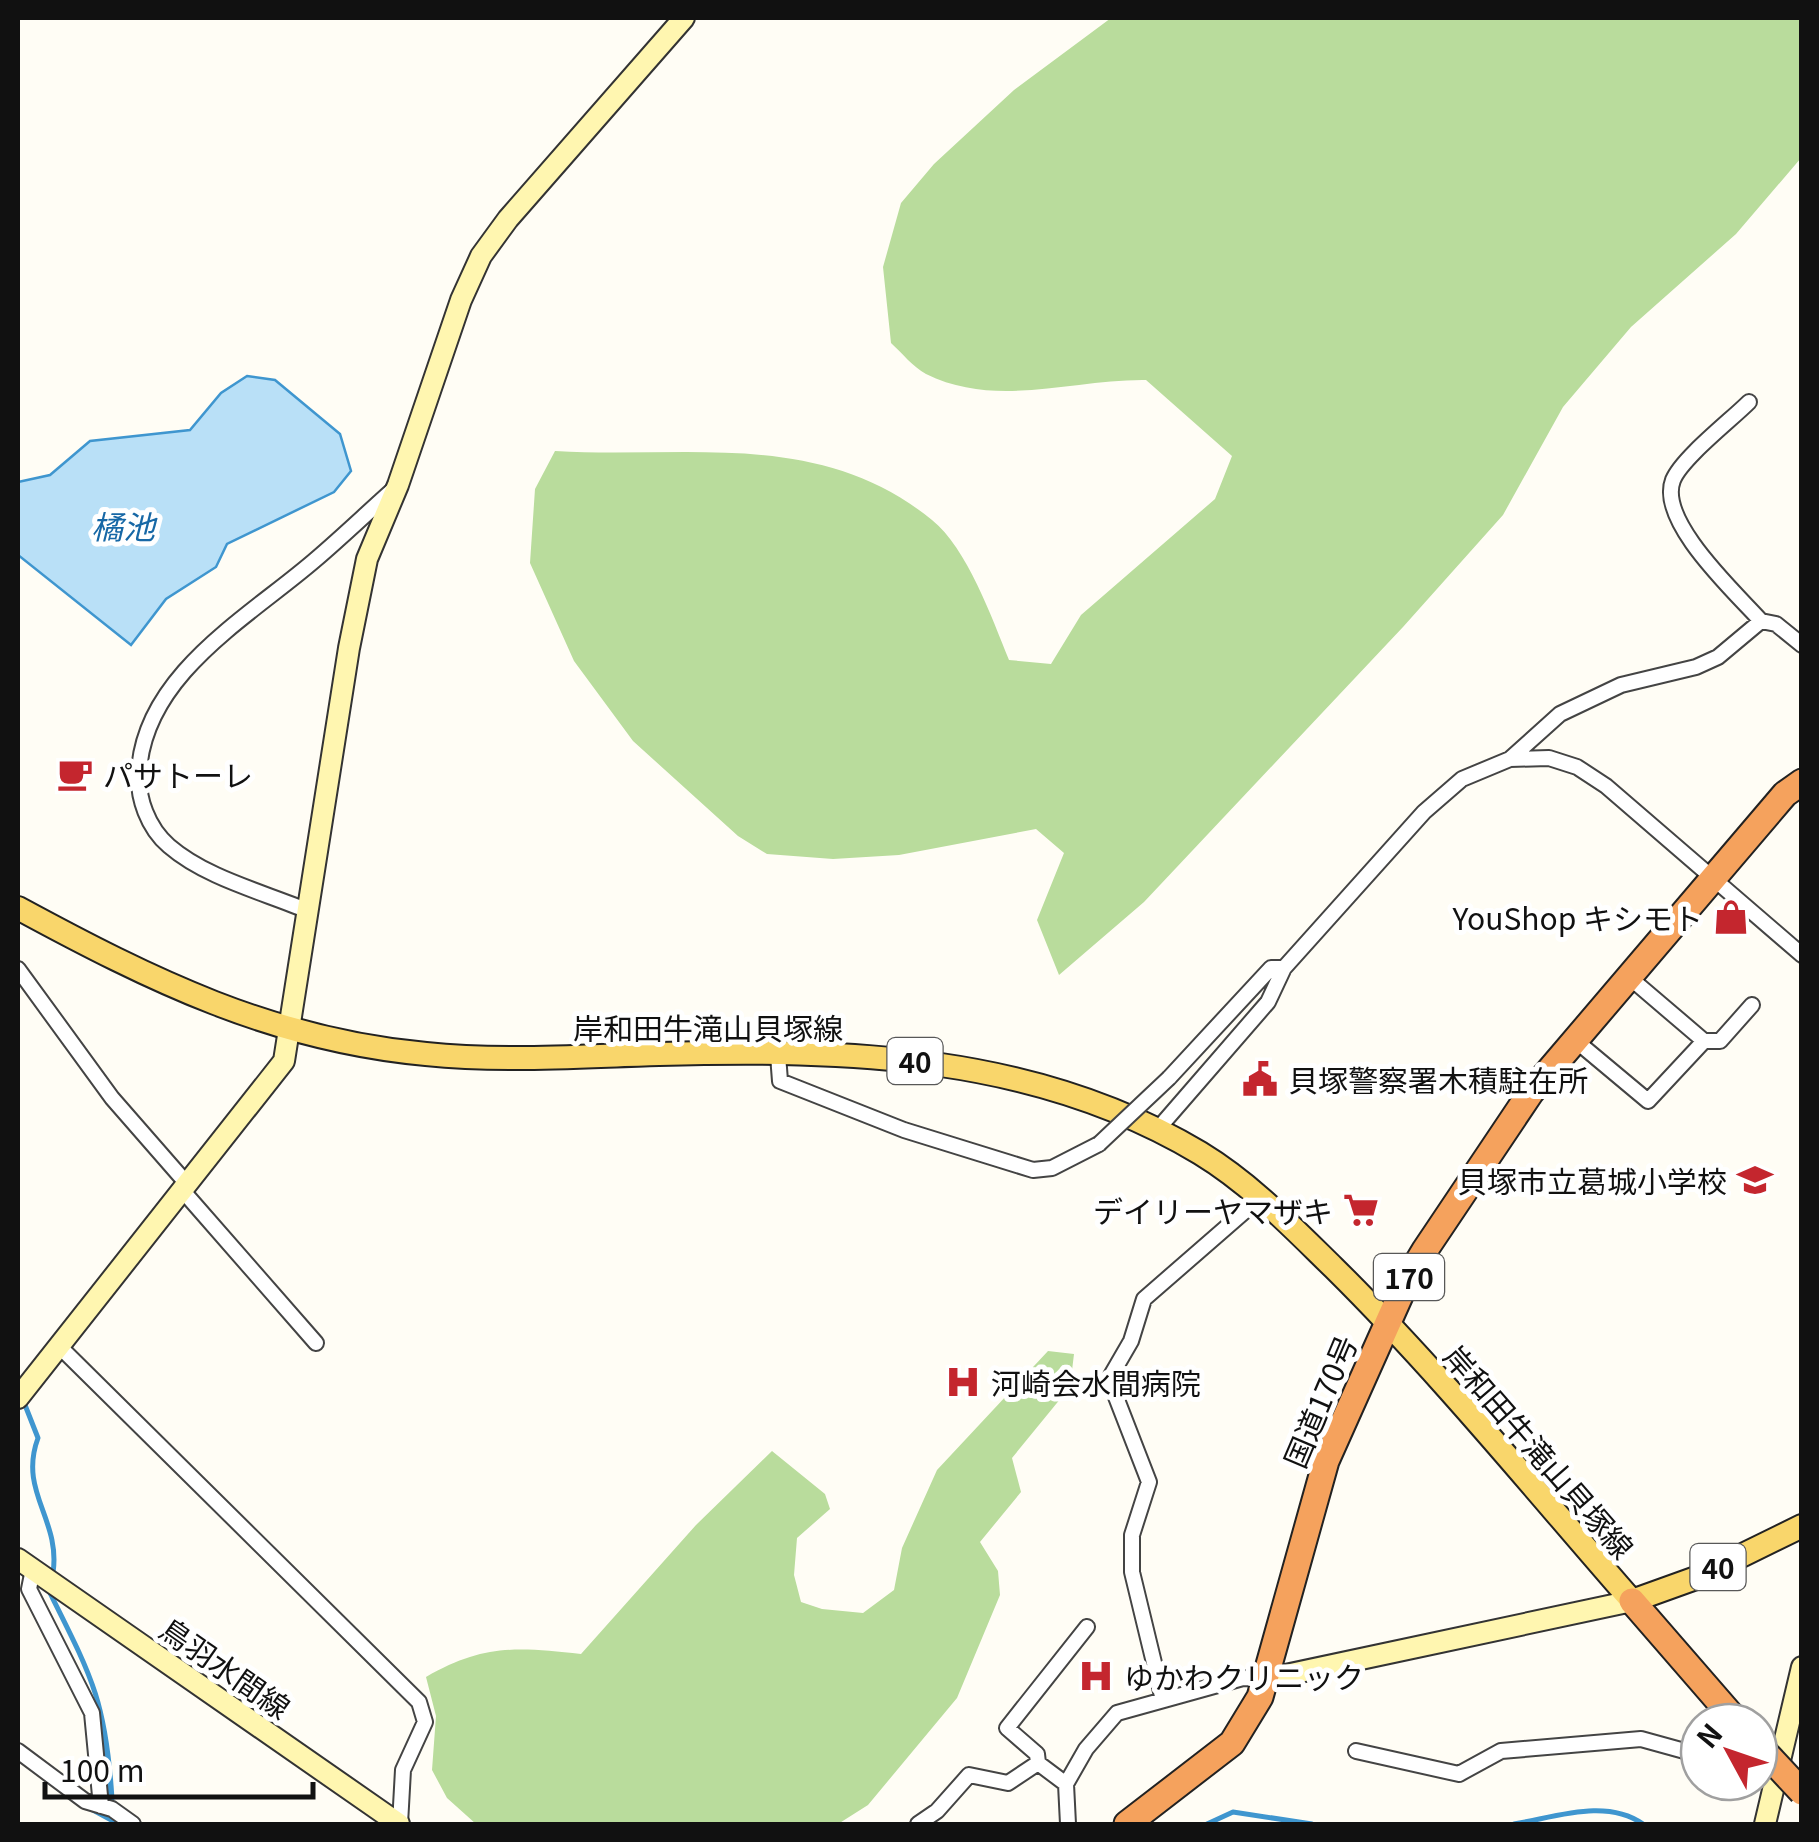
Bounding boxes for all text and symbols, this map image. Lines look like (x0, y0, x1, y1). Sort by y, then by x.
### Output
water label: 橘池 (91, 502, 158, 548)
place label: パサトーレ (103, 752, 253, 796)
cafe icon: パサトーレ (56, 755, 94, 793)
place label: YouShop キシモト (1452, 895, 1703, 939)
shop icon: YouShop キシモト (1712, 898, 1750, 936)
street label: 岸和田牛滝山貝塚線 (573, 1005, 843, 1049)
road number: 40 (888, 1038, 942, 1084)
place label: 貝塚警察署木積駐在所 (1288, 1057, 1588, 1101)
public building icon: 貝塚警察署木積駐在所 (1241, 1060, 1279, 1098)
place label: 貝塚市立葛城小学校 (1457, 1158, 1727, 1202)
school or university icon: 貝塚市立葛城小学校 (1736, 1161, 1774, 1199)
place label: デイリーヤマザキ (1093, 1188, 1333, 1232)
supermarket icon: デイリーヤマザキ (1342, 1191, 1380, 1229)
road number: 170 (1374, 1254, 1444, 1300)
street label: 国道170号 (1271, 1328, 1367, 1474)
street label: 岸和田牛滝山貝塚線 (1435, 1335, 1645, 1567)
place label: 河崎会水間病院 (991, 1360, 1201, 1404)
hospital icon: 河崎会水間病院 (944, 1363, 982, 1401)
road number: 40 (1690, 1544, 1746, 1590)
street label: 鳥羽水間線 (152, 1606, 300, 1728)
place label: ゆかわクリニック (1124, 1654, 1364, 1698)
hospital icon: ゆかわクリニック (1077, 1657, 1115, 1695)
north arrow (1679, 1702, 1779, 1802)
text: N (1686, 1714, 1730, 1756)
scale bar (45, 1737, 312, 1799)
text: 100 m (60, 1747, 144, 1791)

